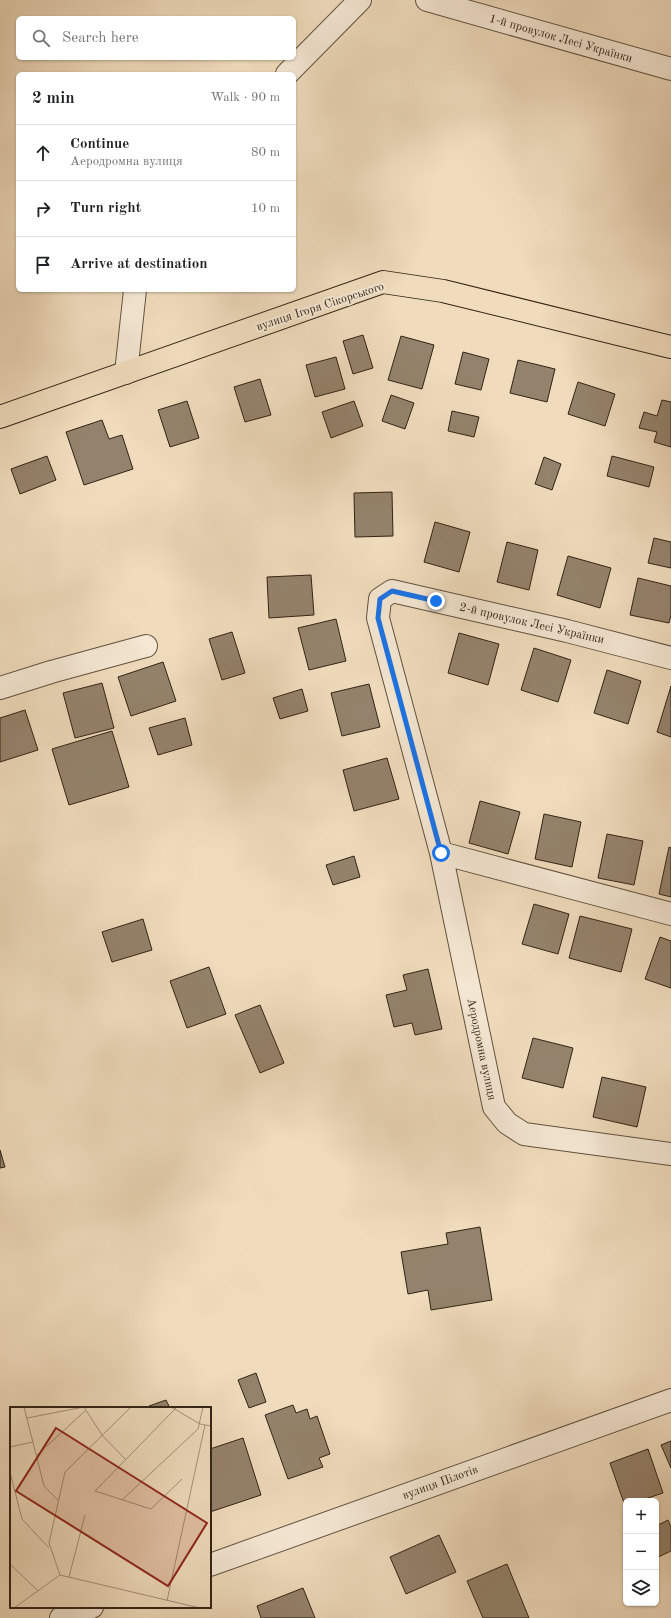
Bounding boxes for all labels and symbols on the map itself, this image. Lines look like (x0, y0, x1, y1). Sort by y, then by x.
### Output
street label: 1-й провулок Лесі Українки (488, 12, 634, 65)
street label: вулиця Ігоря Сікорського (255, 280, 386, 333)
route end (427, 592, 445, 610)
street label: 2-й провулок Лесі Українки (458, 600, 606, 647)
route start (432, 844, 450, 862)
street label: Аеродромна вулиця (464, 997, 498, 1101)
inset map (10, 1407, 211, 1608)
street label: вулиця Пілотів (401, 1463, 480, 1502)

